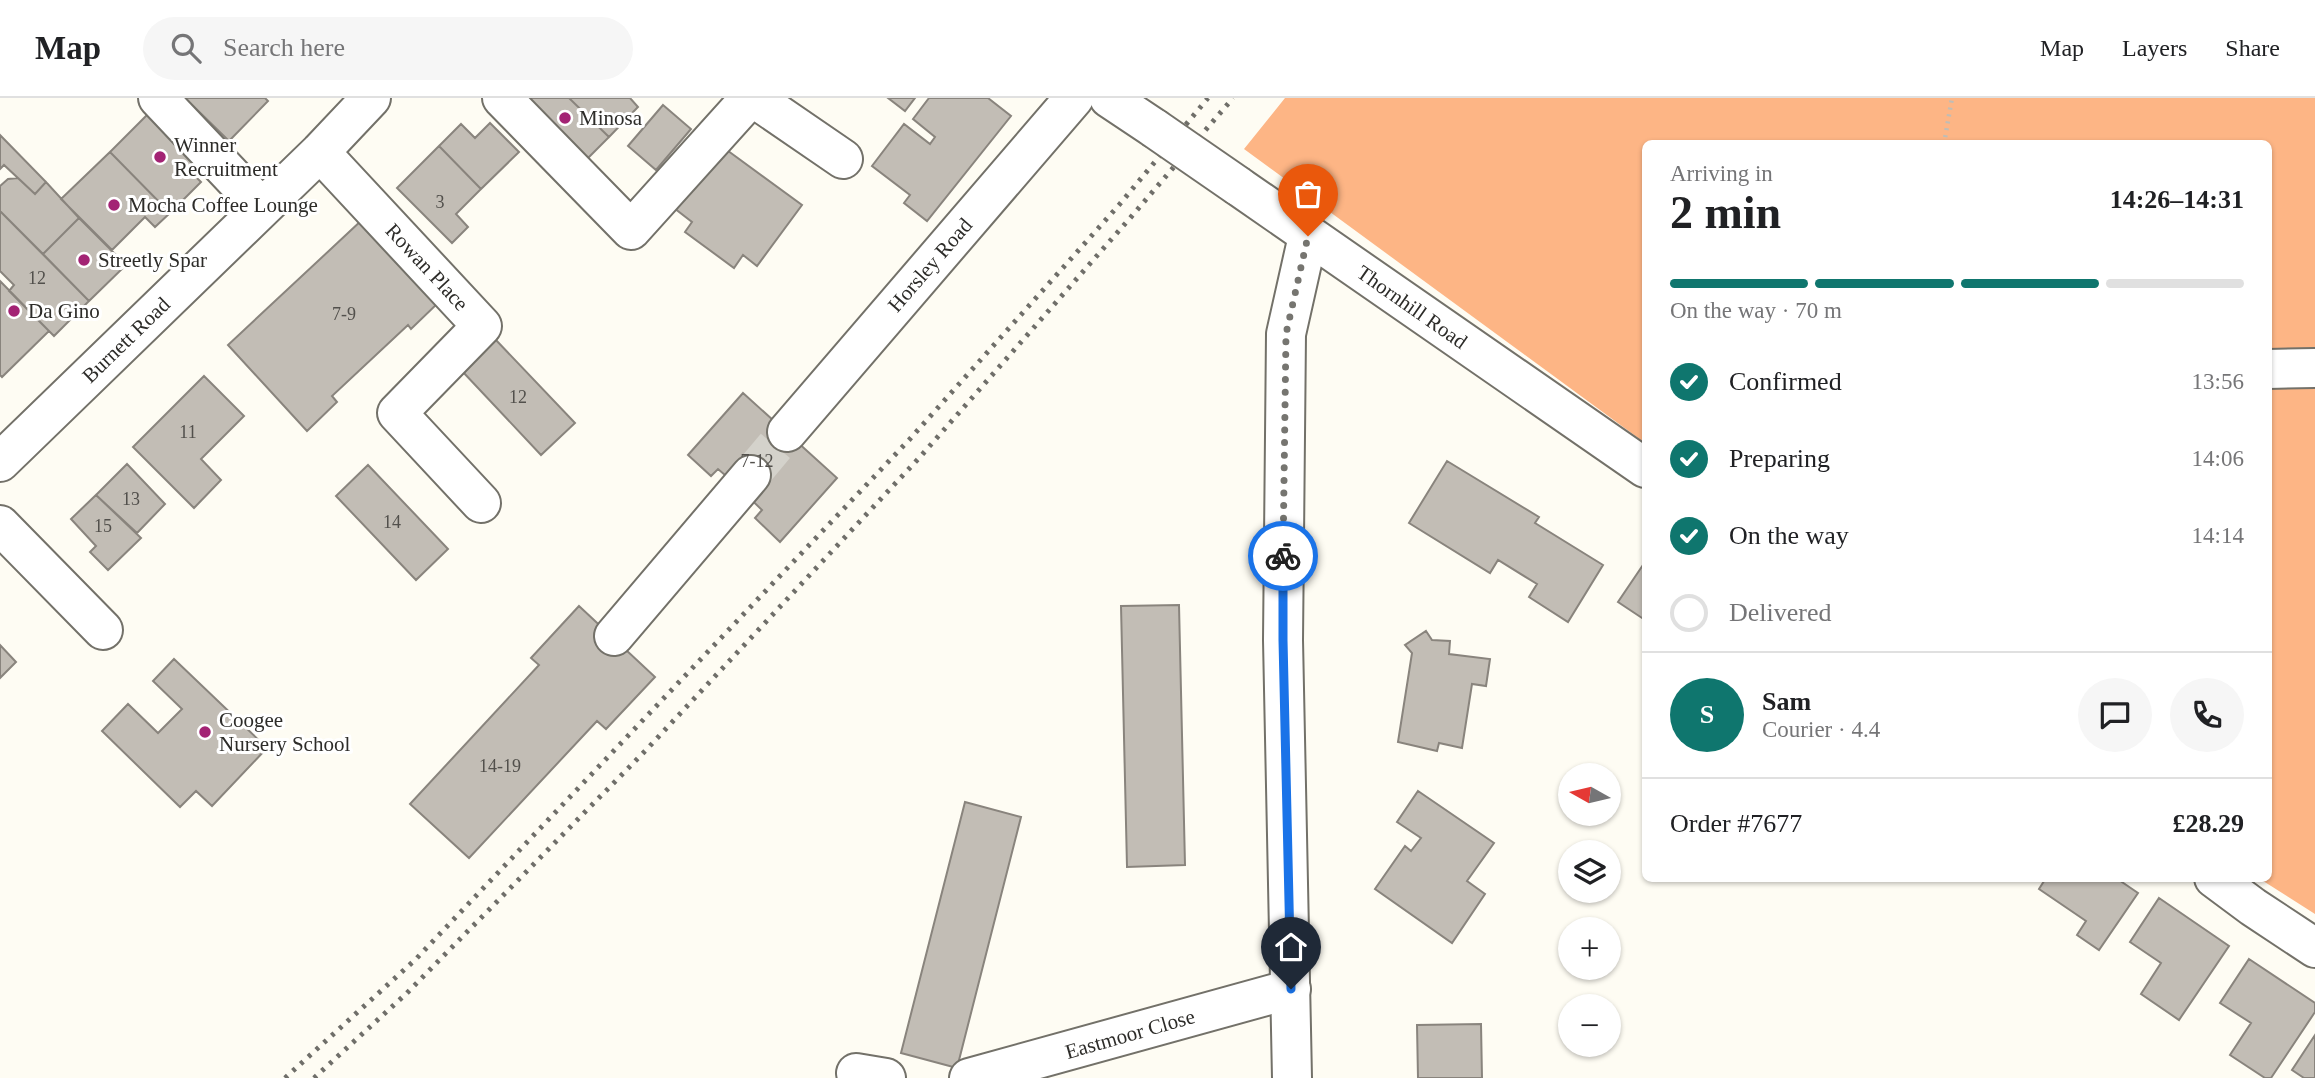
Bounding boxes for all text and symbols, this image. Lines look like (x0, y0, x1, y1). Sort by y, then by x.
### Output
search box (143, 17, 633, 80)
icon: search (167, 29, 205, 67)
text: Map (35, 30, 101, 66)
text: Search here (223, 33, 345, 62)
text: Map (2040, 35, 2084, 61)
text: Layers (2122, 35, 2187, 61)
text: Share (2225, 35, 2280, 61)
place label: Minosa (579, 106, 643, 130)
marker: Minosa (557, 110, 573, 126)
place label: Winner Recruitment (174, 133, 278, 181)
marker: Winner Recruitment (152, 149, 168, 165)
text: Arriving in (1670, 161, 1773, 186)
pin (1278, 164, 1338, 236)
icon: bag (1289, 175, 1327, 213)
text: 14:26–14:31 (2110, 185, 2244, 214)
text: 2 min (1670, 187, 1781, 238)
house number: 3 (436, 192, 445, 212)
place label: Mocha Coffee Lounge (128, 193, 318, 217)
marker: Mocha Coffee Lounge (106, 197, 122, 213)
street label: Horsley Road (883, 213, 977, 317)
street label: Rowan Place (381, 219, 473, 315)
place label: Streetly Spar (98, 248, 207, 272)
marker: Streetly Spar (76, 252, 92, 268)
street label: Thornhill Road (1352, 260, 1472, 354)
house number: 12 (28, 268, 46, 288)
street label: Burnett Road (77, 292, 175, 388)
text: On the way · 70 m (1670, 298, 1842, 323)
place label: Da Gino (28, 299, 100, 323)
marker: Da Gino (6, 303, 22, 319)
house number: 7-9 (332, 304, 356, 324)
icon: check (1670, 363, 1708, 401)
text: Confirmed (1729, 367, 1842, 396)
text: 13:56 (2192, 369, 2244, 394)
house number: 12 (509, 387, 527, 407)
house number: 11 (179, 422, 197, 442)
icon: check (1670, 440, 1708, 478)
text: Preparing (1729, 444, 1830, 473)
text: 14:06 (2192, 446, 2244, 471)
house number: 7-12 (741, 451, 774, 471)
house number: 13 (122, 489, 140, 509)
house number: 14 (383, 512, 401, 532)
house number: 15 (94, 516, 112, 536)
icon: check (1670, 517, 1708, 555)
courier (1248, 521, 1318, 591)
text: On the way (1729, 521, 1849, 550)
text: 14:14 (2192, 523, 2244, 548)
icon: bike (1264, 537, 1302, 575)
text: Delivered (1729, 598, 1832, 627)
button: chat (2078, 678, 2152, 752)
button: phone (2170, 678, 2244, 752)
text: Sam (1762, 687, 1811, 716)
text: S (1700, 700, 1714, 729)
place label: Coogee Nursery School (219, 708, 350, 756)
text: Courier · 4.4 (1762, 717, 1880, 742)
marker: Coogee Nursery School (197, 724, 213, 740)
house number: 14-19 (479, 756, 521, 776)
north arrow (1558, 763, 1620, 826)
map controls (1558, 763, 1621, 1057)
text: Order #7677 (1670, 809, 1802, 838)
text: £28.29 (2173, 809, 2244, 838)
button: layers (1558, 840, 1621, 903)
pin (1261, 917, 1321, 989)
button: + (1558, 917, 1621, 980)
icon: home (1272, 928, 1310, 966)
button: − (1558, 994, 1621, 1057)
street label: Eastmoor Close (1062, 1004, 1198, 1064)

